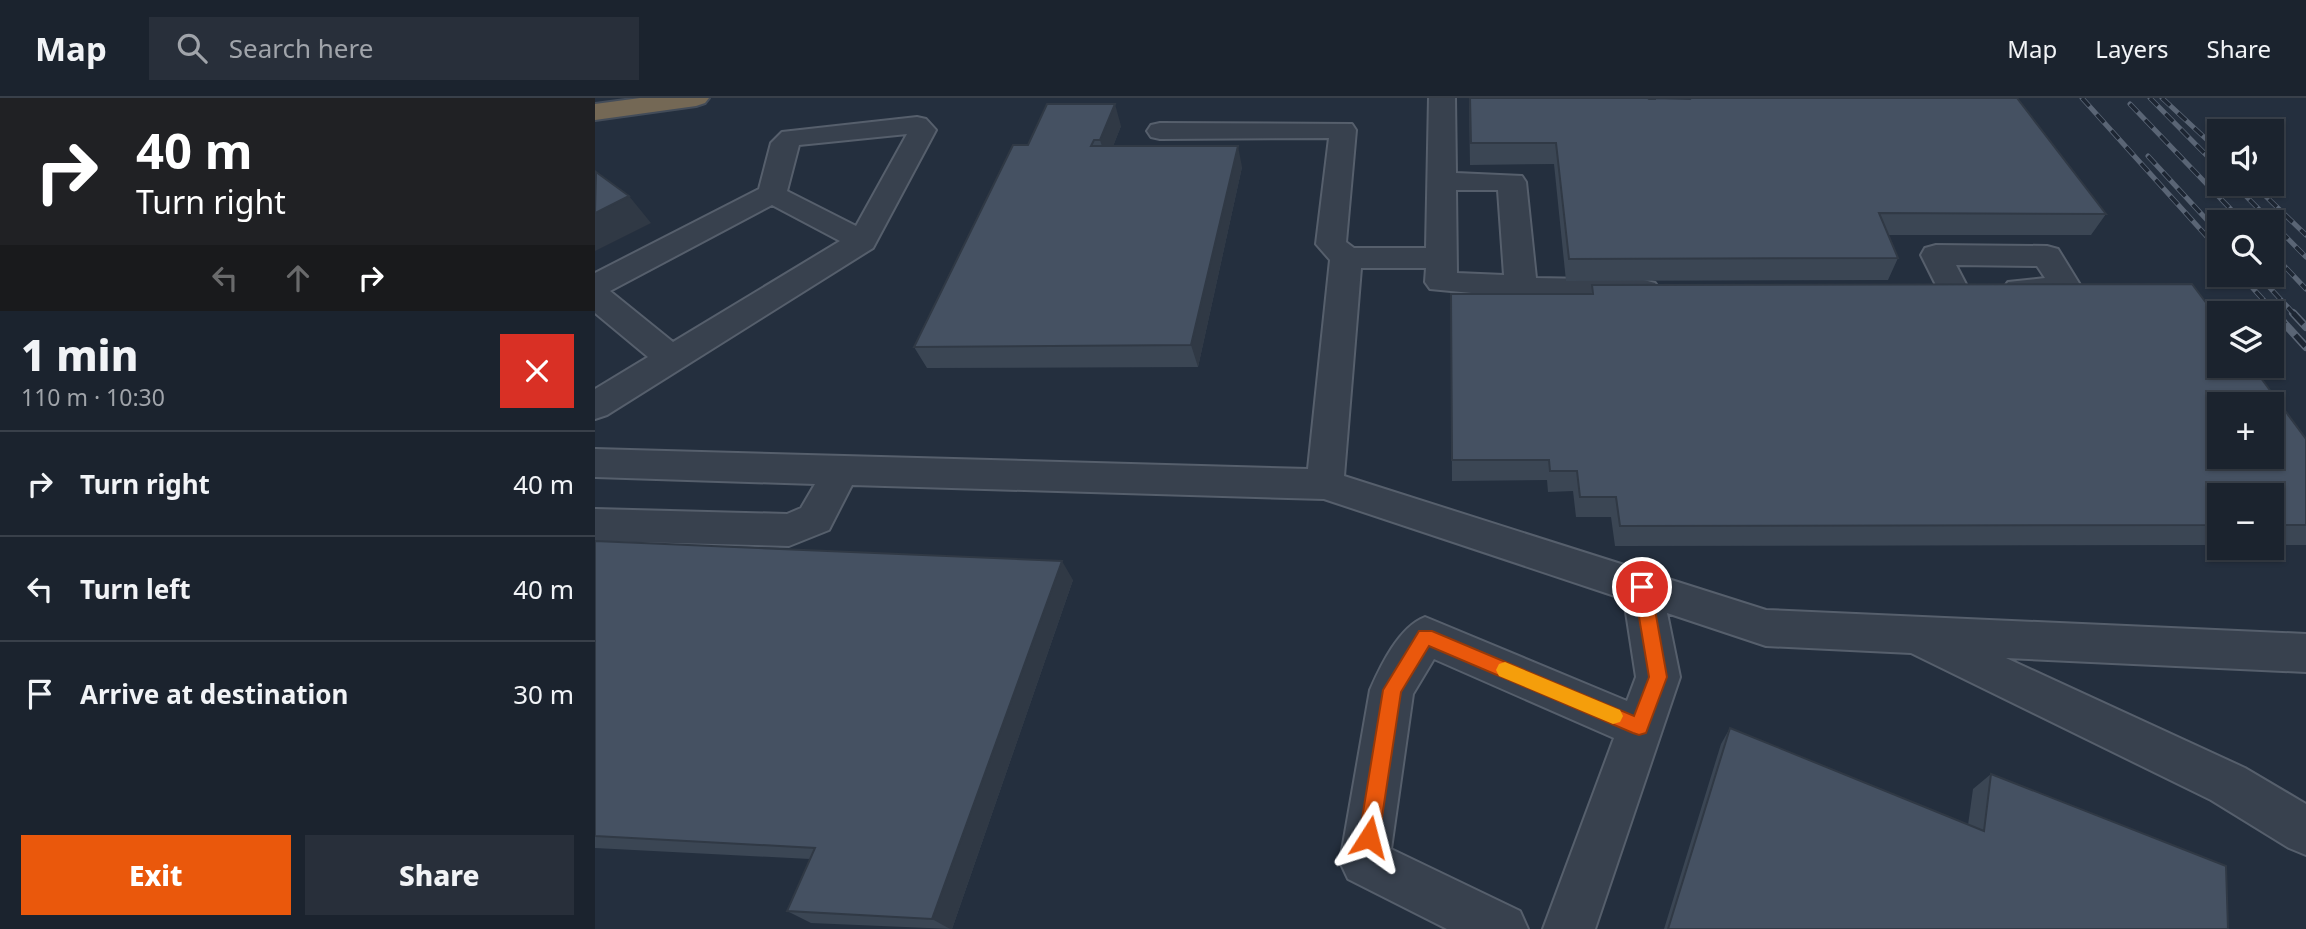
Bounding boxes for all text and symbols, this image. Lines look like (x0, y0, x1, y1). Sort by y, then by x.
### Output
search box (149, 17, 639, 80)
text: Map (35, 26, 107, 71)
icon: search (173, 29, 211, 67)
text: Search here (229, 30, 373, 66)
text: Map (2007, 32, 2057, 65)
text: Layers (2095, 32, 2169, 65)
text: Share (2207, 32, 2271, 65)
text: 40 m (136, 117, 253, 183)
map controls (2207, 119, 2284, 560)
button: sound (2207, 119, 2284, 196)
icon: right (21, 126, 112, 217)
text: Turn right (136, 180, 286, 223)
button: search (2207, 210, 2284, 287)
icon: left (206, 259, 244, 297)
icon: ahead (279, 259, 317, 297)
icon: right (352, 259, 390, 297)
button: layers (2207, 301, 2284, 378)
text: 1 min (21, 326, 138, 383)
button: close (500, 334, 574, 408)
text: 110 m · 10:30 (21, 381, 165, 413)
button: + (2207, 392, 2284, 469)
icon: right (21, 465, 59, 503)
text: Turn right (80, 466, 210, 502)
text: 40 m (513, 466, 574, 502)
button: − (2207, 483, 2284, 560)
pin (1612, 557, 1672, 617)
icon: arrive (1623, 568, 1661, 606)
icon: left (21, 570, 59, 608)
text: Turn left (80, 571, 191, 607)
text: 40 m (513, 571, 574, 607)
icon: arrive (21, 675, 59, 713)
text: Arrive at destination (80, 676, 349, 712)
text: 30 m (513, 676, 574, 712)
position arrow (1332, 800, 1406, 874)
button: Exit (21, 835, 291, 915)
button: Share (305, 835, 574, 915)

